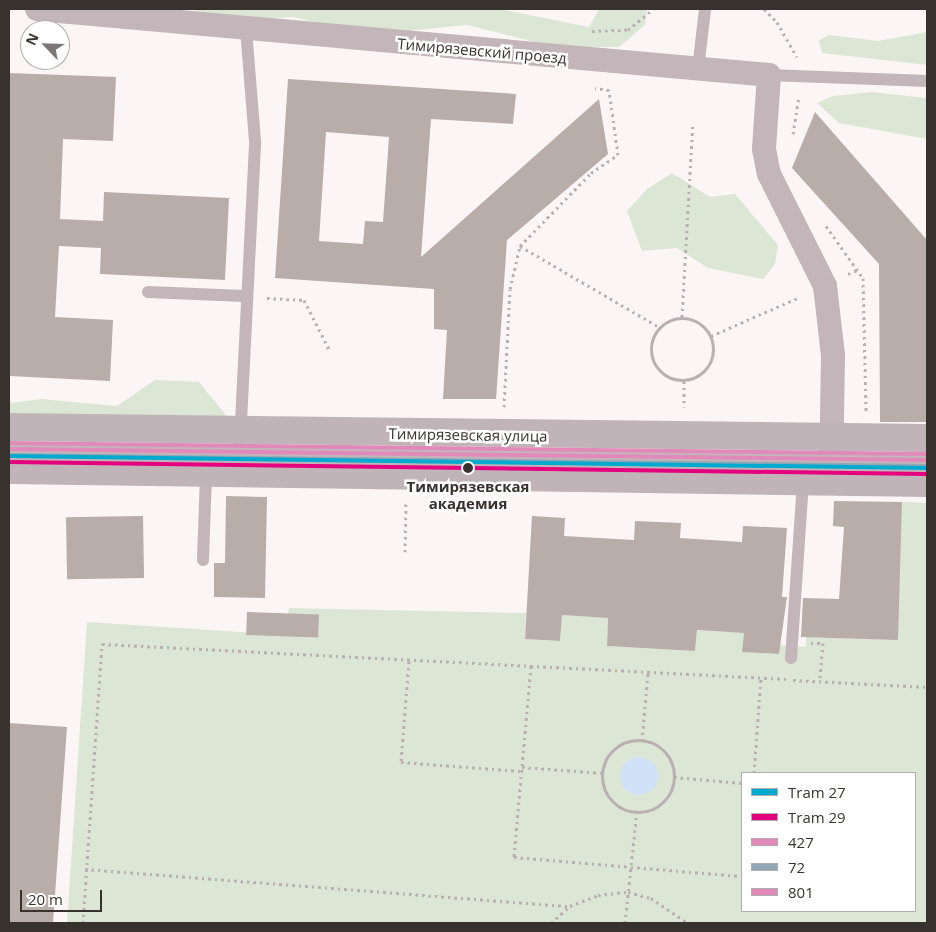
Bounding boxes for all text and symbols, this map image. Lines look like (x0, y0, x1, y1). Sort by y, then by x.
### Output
north arrow (20, 20, 70, 70)
text: N (21, 30, 43, 48)
street label: Тимирязевский проезд (397, 35, 567, 67)
street label: Тимирязевская улица (388, 425, 548, 445)
marker: Тимирязевская академия (461, 461, 475, 475)
place label: Тимирязевская академия (407, 477, 529, 512)
legend (741, 772, 916, 912)
text: Tram 27 (788, 782, 846, 802)
text: Tram 29 (788, 807, 846, 827)
text: 427 (788, 832, 814, 852)
text: 72 (788, 857, 805, 877)
scale bar (22, 880, 105, 912)
text: 801 (788, 882, 814, 902)
text: 20 m (28, 889, 63, 909)

